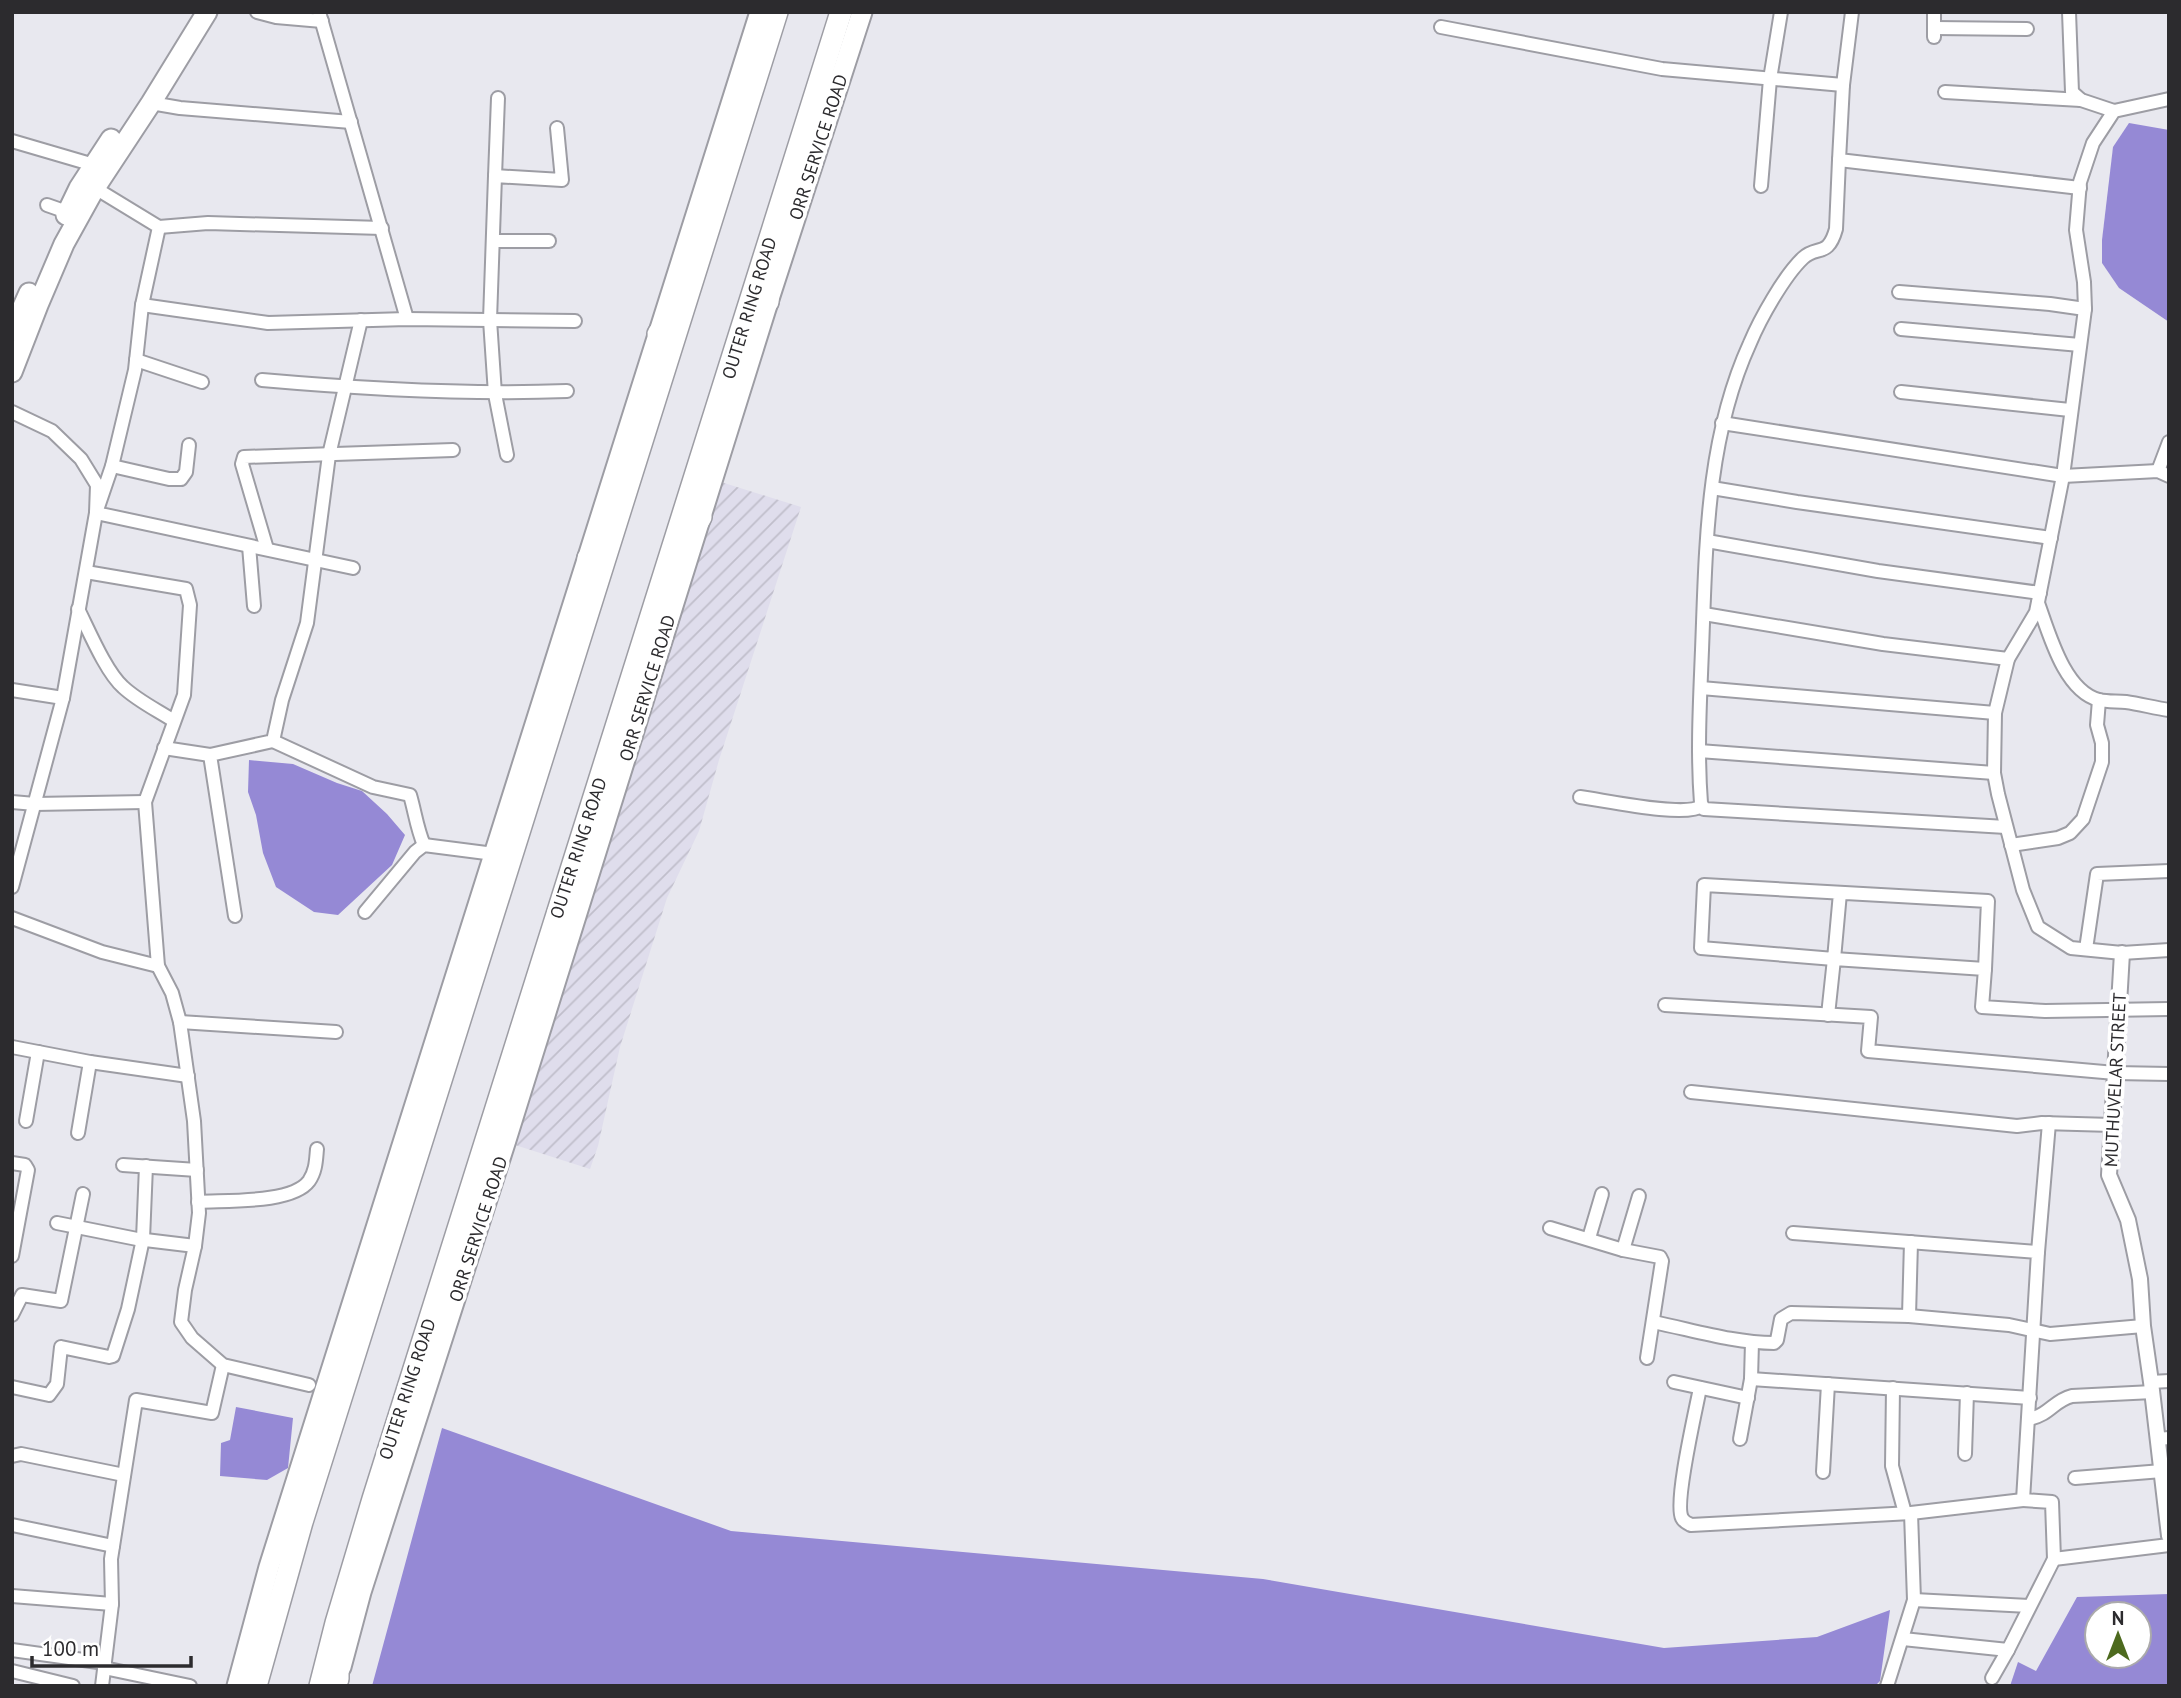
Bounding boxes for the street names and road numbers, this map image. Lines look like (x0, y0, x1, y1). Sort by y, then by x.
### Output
street label: ORR SERVICE ROAD (784, 71, 852, 223)
street label: OUTER RING ROAD (716, 234, 782, 382)
street label: ORR SERVICE ROAD (614, 612, 680, 764)
street label: OUTER RING ROAD (544, 774, 612, 922)
street label: MUTHUVELAR STREET (2099, 992, 2131, 1168)
street label: ORR SERVICE ROAD (444, 1153, 512, 1305)
street label: OUTER RING ROAD (373, 1315, 441, 1463)

